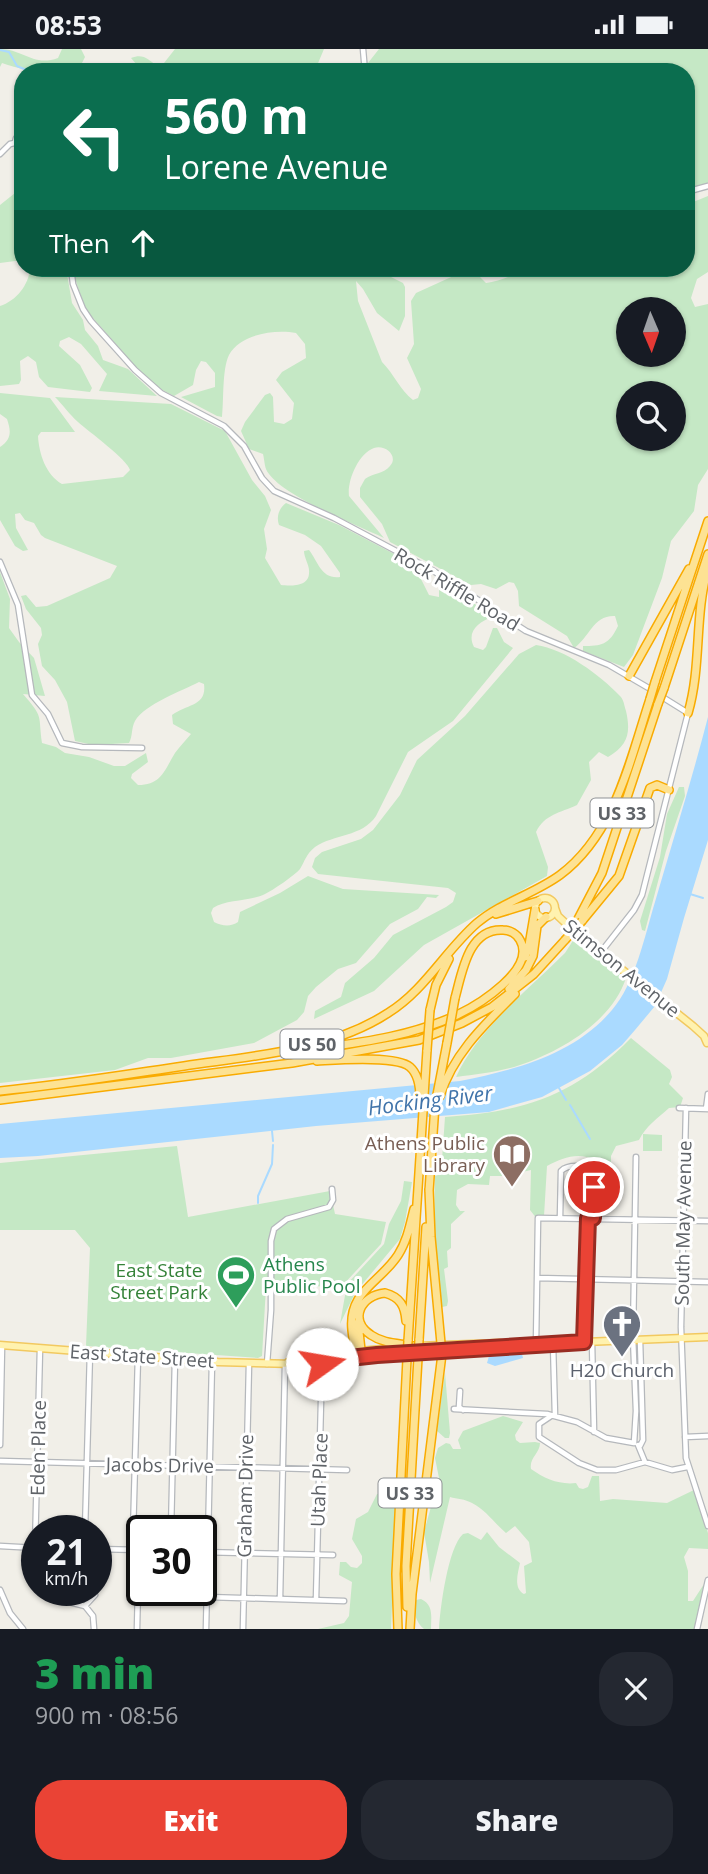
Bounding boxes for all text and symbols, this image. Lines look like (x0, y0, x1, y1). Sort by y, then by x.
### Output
text: 08:53 (35, 7, 102, 43)
text: 560 m (164, 82, 309, 148)
icon: left (49, 91, 140, 182)
text: Lorene Avenue (164, 145, 388, 188)
icon: ahead (124, 224, 162, 262)
text: Then (49, 225, 110, 261)
north arrow (616, 297, 686, 367)
map controls (616, 297, 686, 451)
button: search (616, 381, 686, 451)
street label: Rock Riffle Road (389, 541, 525, 637)
road number: US 33 (590, 799, 654, 827)
street label: Stimson Avenue (558, 913, 686, 1023)
road number: US 50 (280, 1029, 344, 1059)
water label: Hocking River (366, 1078, 495, 1122)
place label: Athens Public Library (365, 1130, 485, 1178)
library icon: Athens Public Library (491, 1133, 533, 1188)
street label: South May Avenue (669, 1140, 697, 1306)
pin (564, 1157, 624, 1217)
icon: arrive (575, 1168, 613, 1206)
place label: Athens Public Pool (263, 1251, 360, 1299)
sports icon: Athens Public Pool (215, 1254, 257, 1309)
park label: East State Street Park (110, 1257, 208, 1305)
church icon: H20 Church (601, 1303, 643, 1358)
position arrow (285, 1327, 359, 1401)
street label: East State Street (69, 1338, 215, 1374)
place label: H20 Church (570, 1357, 674, 1383)
street label: Eden Place (24, 1400, 52, 1496)
street label: Utah Place (304, 1432, 334, 1528)
street label: Graham Drive (231, 1434, 259, 1558)
street label: Jacobs Drive (104, 1451, 214, 1479)
road number: US 33 (378, 1478, 442, 1507)
speed limit sign: 30 (126, 1515, 217, 1606)
text: 21 (46, 1528, 87, 1575)
text: km/h (45, 1566, 88, 1590)
text: 3 min (35, 1644, 154, 1701)
button: close (599, 1652, 673, 1726)
text: 900 m · 08:56 (35, 1699, 178, 1731)
button: Exit (35, 1780, 347, 1860)
button: Share (361, 1780, 673, 1860)

